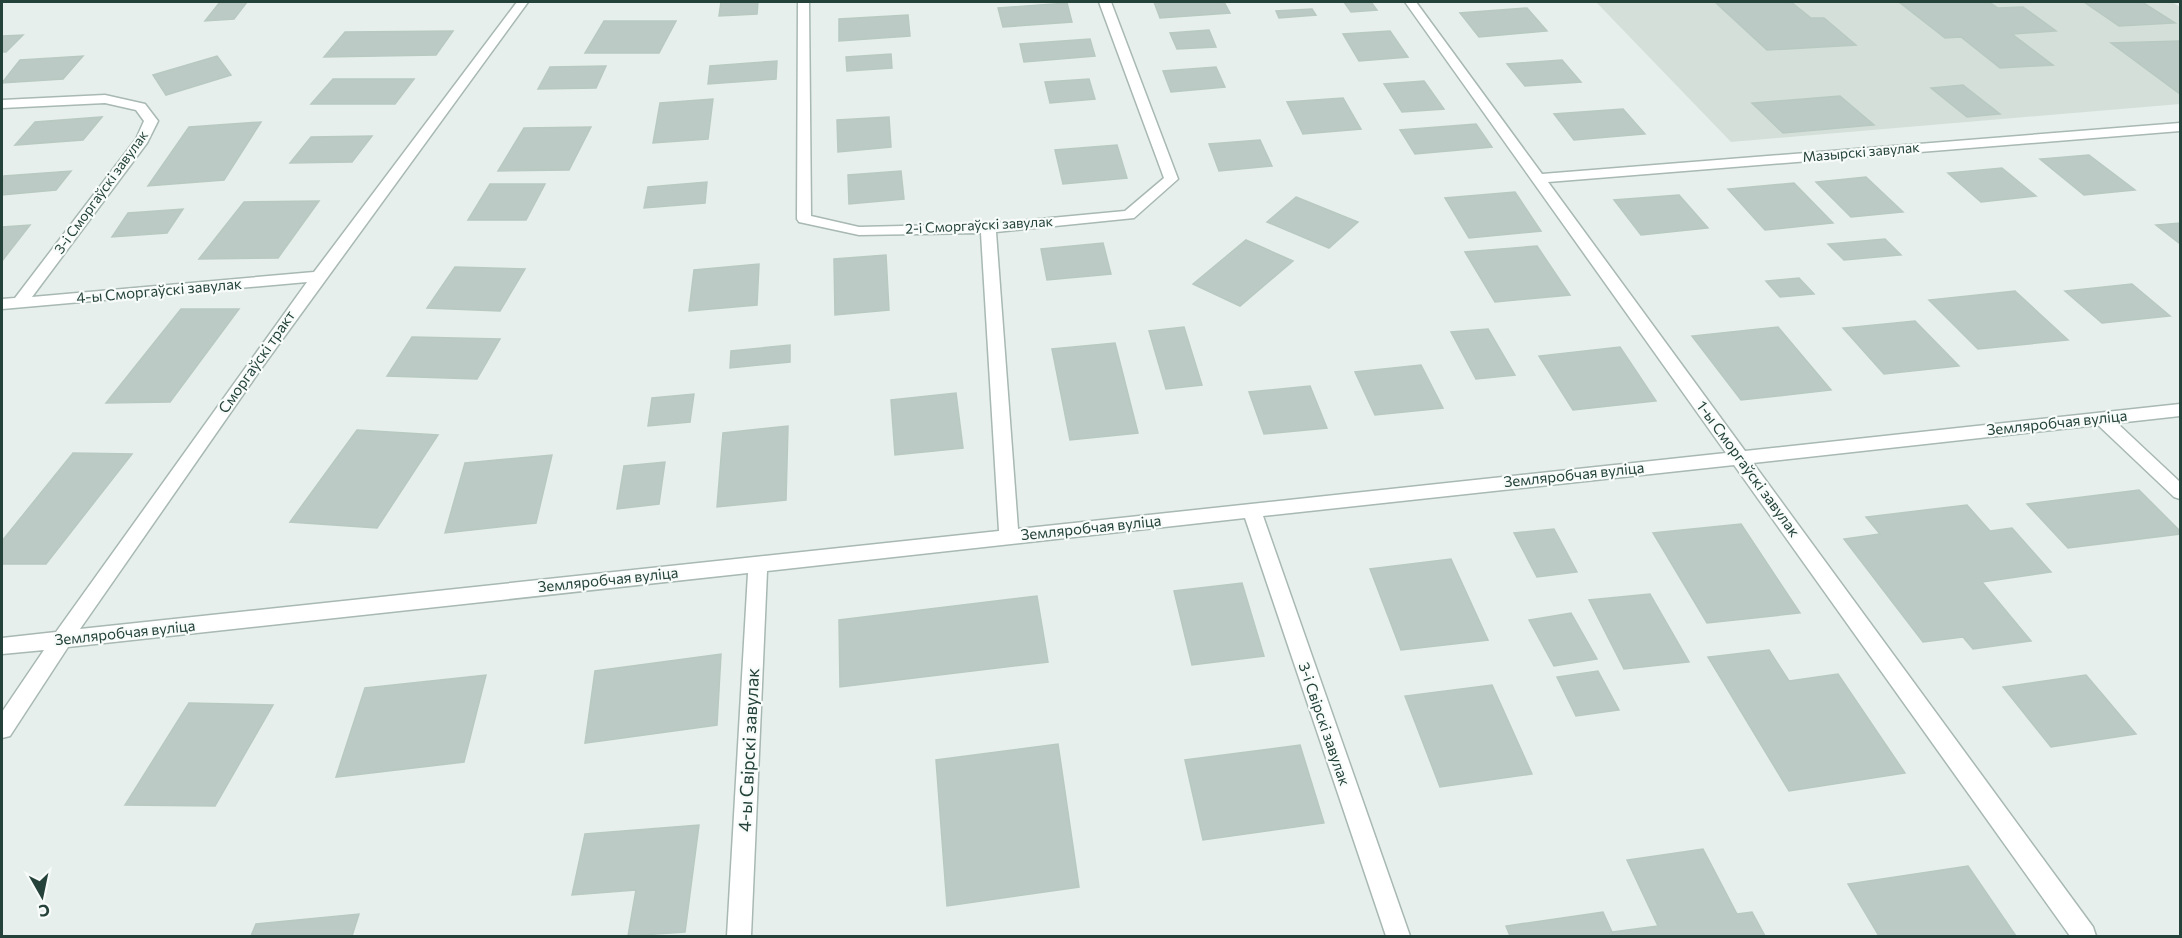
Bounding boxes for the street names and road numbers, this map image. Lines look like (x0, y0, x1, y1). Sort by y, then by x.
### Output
street label: 3-і Сморгаўскі завулак (50, 126, 151, 257)
street label: Мазырскі завулак (1802, 138, 1921, 165)
street label: 2-і Сморгаўскі завулак (905, 212, 1054, 237)
street label: 4-ы Сморгаўскі завулак (75, 274, 243, 306)
street label: Сморгаўскі тракт (214, 307, 298, 416)
street label: 1-ы Сморгаўскі завулак (1693, 397, 1804, 540)
street label: Земляробчая вуліца (1986, 406, 2128, 438)
street label: Земляробчая вуліца (1503, 458, 1645, 490)
street label: Земляробчая вуліца (1020, 511, 1162, 543)
street label: Земляробчая вуліца (537, 563, 679, 595)
street label: Земляробчая вуліца (54, 616, 196, 648)
street label: 3-і Свірскі завулак (1295, 660, 1355, 788)
street label: 4-ы Свірскі завулак (733, 667, 763, 832)

